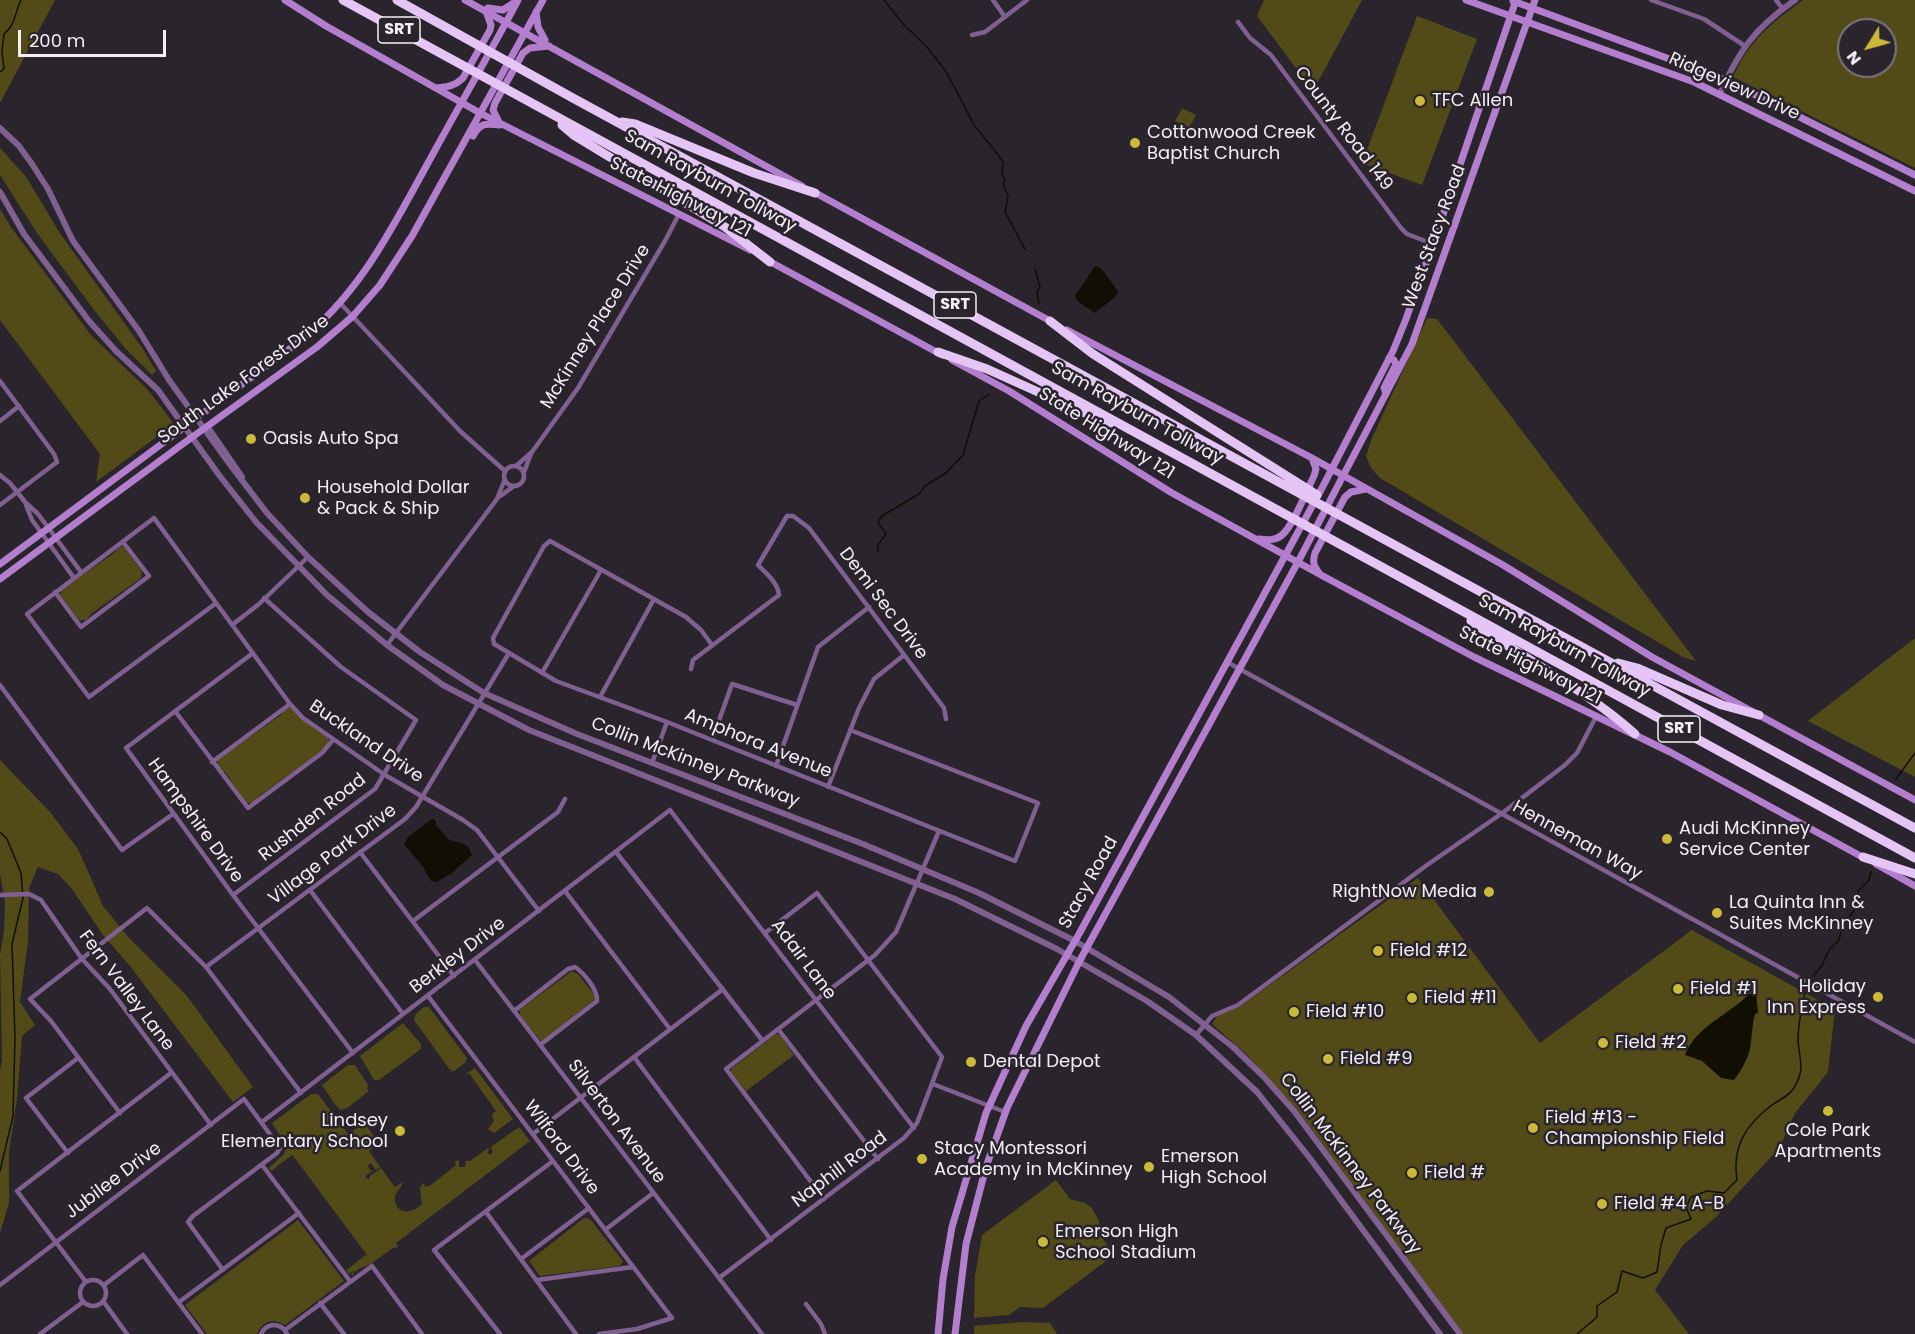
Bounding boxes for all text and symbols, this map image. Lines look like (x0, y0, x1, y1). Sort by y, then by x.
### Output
road number: SRT (378, 17, 420, 43)
scale bar (21, 18, 170, 56)
north arrow (1837, 18, 1897, 78)
text: 200 m (29, 28, 85, 53)
text: N (1841, 46, 1867, 70)
street label: Ridgeview Drive (1665, 48, 1803, 126)
street label: County Road 149 (1289, 63, 1397, 195)
place label: TFC Allen (1432, 90, 1513, 112)
marker: TFC Allen (1413, 94, 1427, 108)
place label: Cottonwood Creek Baptist Church (1147, 122, 1316, 164)
street label: Sam Rayburn Tollway (620, 126, 800, 238)
marker: Cottonwood Creek Baptist Church (1128, 136, 1142, 150)
street label: State Highway 121 (606, 153, 754, 243)
street label: West Stacy Road (1399, 162, 1471, 312)
street label: McKinney Place Drive (537, 241, 655, 413)
road number: SRT (934, 292, 976, 318)
street label: South Lake Forest Drive (154, 311, 334, 449)
street label: Sam Rayburn Tollway (1047, 358, 1227, 470)
street label: State Highway 121 (1034, 383, 1178, 485)
place label: Oasis Auto Spa (263, 428, 399, 450)
marker: Oasis Auto Spa (244, 432, 258, 446)
place label: Household Dollar & Pack & Ship (317, 477, 469, 520)
marker: Household Dollar & Pack & Ship (298, 491, 312, 505)
street label: Demi Sec Drive (834, 544, 932, 664)
street label: Sam Rayburn Tollway (1474, 591, 1654, 703)
street label: State Highway 121 (1455, 622, 1605, 710)
street label: Buckland Drive (305, 696, 427, 788)
street label: Amphora Avenue (681, 705, 835, 783)
street label: Collin McKinney Parkway (588, 713, 802, 813)
road number: SRT (1658, 716, 1700, 742)
street label: Hampshire Drive (143, 755, 247, 887)
street label: Rushden Road (255, 770, 371, 866)
street label: Henneman Way (1508, 796, 1646, 886)
street label: Village Park Drive (265, 800, 401, 910)
place label: Audi McKinney Service Center (1679, 818, 1810, 860)
marker: Audi McKinney Service Center (1660, 832, 1674, 846)
street label: Stacy Road (1055, 833, 1123, 933)
place label: RightNow Media (1332, 881, 1477, 903)
marker: RightNow Media (1482, 885, 1496, 899)
place label: La Quinta Inn & Suites McKinney (1729, 892, 1873, 934)
marker: La Quinta Inn & Suites McKinney (1710, 906, 1724, 920)
street label: Berkley Drive (406, 913, 510, 999)
street label: Adair Lane (766, 916, 840, 1004)
street label: Fern Valley Lane (74, 927, 178, 1055)
place label: Field #12 (1390, 940, 1467, 962)
marker: Field #12 (1371, 944, 1385, 958)
place label: Holiday Inn Express (1767, 976, 1866, 1018)
place label: Field #1 (1690, 978, 1757, 1000)
marker: Field #1 (1671, 982, 1685, 996)
place label: Field #11 (1424, 987, 1497, 1009)
marker: Holiday Inn Express (1871, 990, 1885, 1004)
marker: Field #11 (1405, 991, 1419, 1005)
place label: Field #10 (1306, 1001, 1384, 1023)
marker: Field #10 (1287, 1005, 1301, 1019)
place label: Field #2 (1615, 1032, 1687, 1054)
marker: Field #2 (1596, 1036, 1610, 1050)
place label: Field #9 (1340, 1048, 1413, 1070)
place label: Dental Depot (983, 1051, 1100, 1073)
marker: Field #9 (1321, 1052, 1335, 1066)
marker: Dental Depot (964, 1055, 978, 1069)
street label: Silverton Avenue (562, 1056, 670, 1188)
street label: Collin McKinney Parkway (1275, 1069, 1425, 1259)
street label: Wilford Drive (518, 1097, 604, 1199)
marker: Cole Park Apartments (1821, 1104, 1835, 1118)
place label: Field #13 - Championship Field (1545, 1107, 1724, 1150)
place label: Lindsey Elementary School (221, 1110, 388, 1152)
place label: Cole Park Apartments (1775, 1120, 1881, 1162)
marker: Field #13 - Championship Field (1526, 1121, 1540, 1135)
marker: Lindsey Elementary School (393, 1124, 407, 1138)
street label: Naphill Road (788, 1127, 892, 1213)
street label: Jubilee Drive (62, 1138, 166, 1224)
place label: Stacy Montessori Academy in McKinney (934, 1138, 1133, 1180)
place label: Emerson High School (1161, 1146, 1267, 1188)
marker: Stacy Montessori Academy in McKinney (915, 1152, 929, 1166)
marker: Emerson High School (1142, 1160, 1156, 1174)
place label: Field # (1424, 1162, 1485, 1184)
marker: Field # (1405, 1166, 1419, 1180)
place label: Field #4 A-B (1614, 1193, 1724, 1215)
marker: Field #4 A-B (1595, 1197, 1609, 1211)
place label: Emerson High School Stadium (1055, 1221, 1196, 1264)
marker: Emerson High School Stadium (1036, 1235, 1050, 1249)

